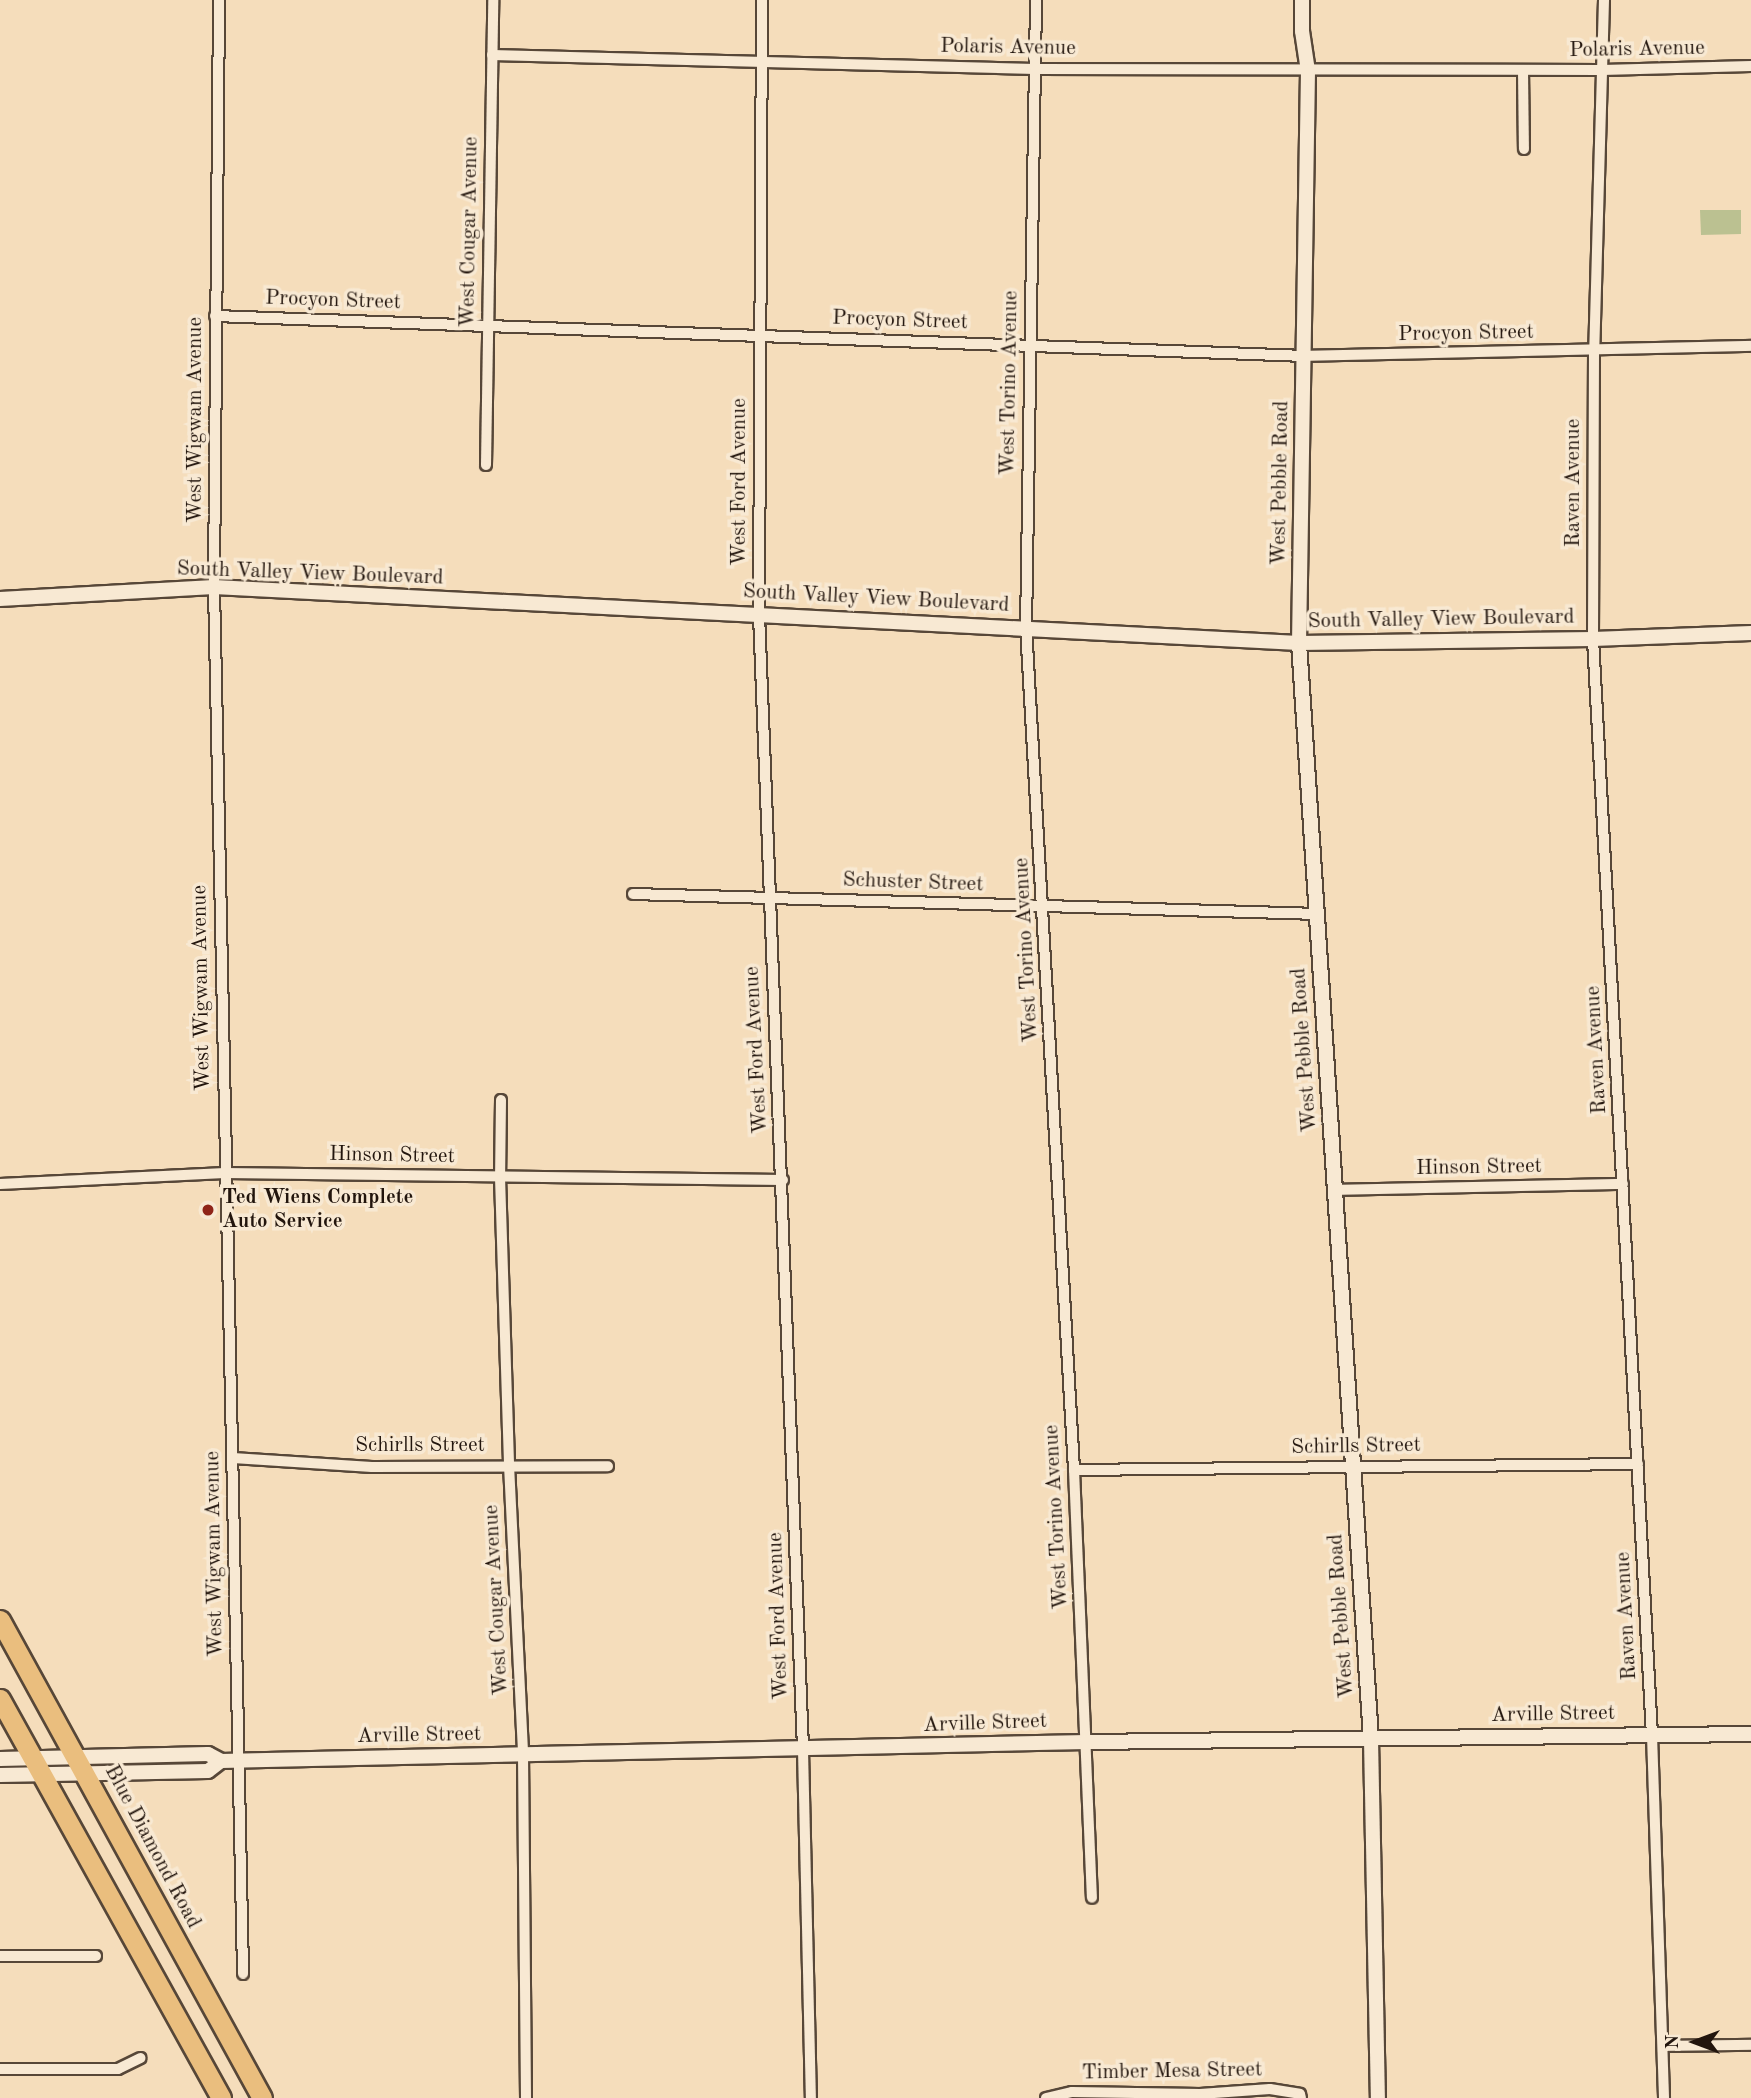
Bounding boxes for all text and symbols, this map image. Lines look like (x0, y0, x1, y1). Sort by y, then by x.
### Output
street label: Polaris Avenue (940, 34, 1076, 62)
street label: Polaris Avenue (1569, 36, 1705, 64)
street label: West Cougar Avenue (456, 136, 484, 328)
street label: Procyon Street (265, 286, 401, 316)
street label: West Torino Avenue (996, 290, 1024, 476)
street label: Procyon Street (832, 306, 968, 336)
street label: West Wigwam Avenue (183, 317, 209, 523)
street label: Procyon Street (1398, 320, 1534, 348)
street label: West Ford Avenue (727, 398, 753, 566)
street label: West Pebble Road (1267, 400, 1295, 566)
street label: Raven Avenue (1561, 419, 1587, 547)
street label: South Valley View Boulevard (176, 557, 444, 591)
street label: South Valley View Boulevard (742, 579, 1010, 619)
street label: South Valley View Boulevard (1307, 605, 1575, 635)
street label: West Torino Avenue (1010, 857, 1044, 1043)
street label: Schuster Street (842, 868, 984, 898)
street label: West Wigwam Avenue (188, 885, 216, 1091)
street label: West Ford Avenue (740, 966, 774, 1134)
street label: West Pebble Road (1287, 967, 1323, 1133)
street label: Raven Avenue (1581, 985, 1613, 1115)
street label: Hinson Street (329, 1142, 455, 1170)
street label: Hinson Street (1416, 1154, 1542, 1182)
place label: Ted Wiens Complete Auto Service (222, 1185, 413, 1235)
marker: Ted Wiens Complete Auto Service (200, 1202, 216, 1218)
street label: West Torino Avenue (1040, 1424, 1074, 1610)
street label: Schirlls Street (355, 1433, 485, 1459)
street label: Schirlls Street (1291, 1433, 1421, 1461)
street label: West Wigwam Avenue (201, 1451, 229, 1657)
street label: West Cougar Avenue (479, 1504, 515, 1696)
street label: West Ford Avenue (763, 1532, 795, 1700)
street label: West Pebble Road (1324, 1533, 1360, 1699)
street label: Raven Avenue (1611, 1551, 1643, 1681)
street label: Arville Street (1491, 1701, 1615, 1729)
street label: Arville Street (923, 1709, 1047, 1739)
street label: Arville Street (357, 1722, 481, 1750)
street label: Blue Diamond Road (98, 1761, 206, 1933)
north arrow (1660, 2007, 1730, 2077)
text: N (1664, 2035, 1683, 2049)
street label: Timber Mesa Street (1082, 2058, 1262, 2086)

